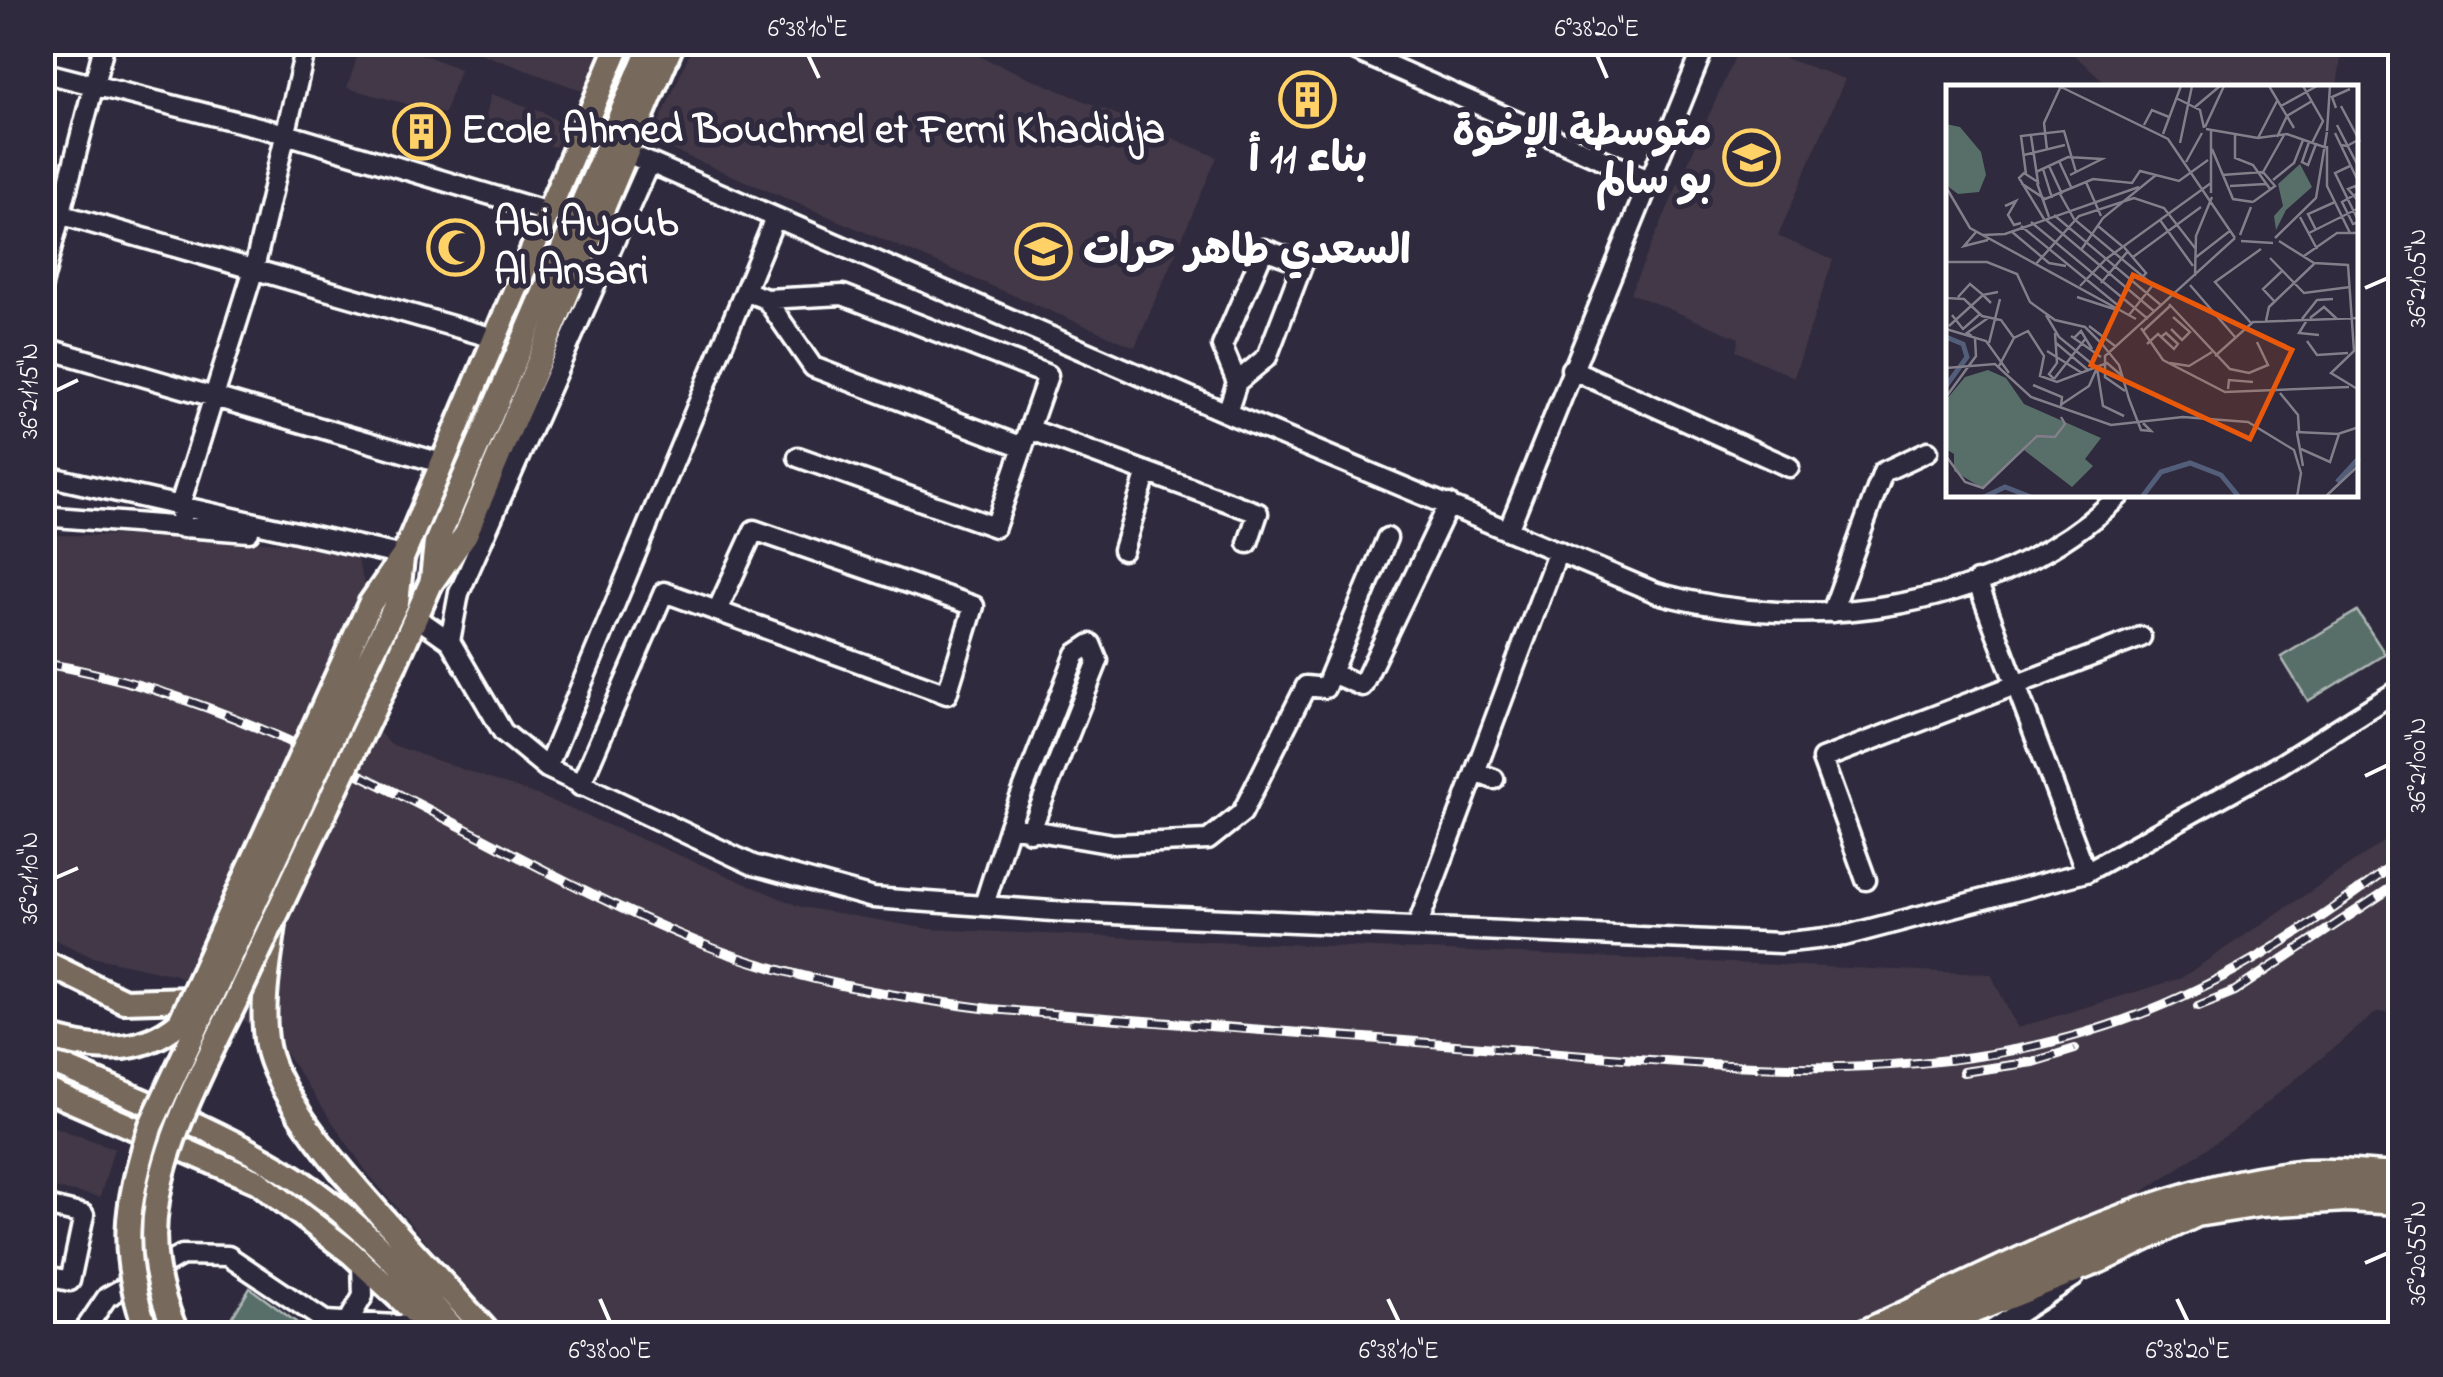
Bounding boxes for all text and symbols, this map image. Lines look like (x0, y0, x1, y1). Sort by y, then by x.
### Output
text: 6°38'10"E (768, 12, 848, 48)
text: 6°38'20"E (1555, 12, 1639, 48)
building icon: بناء 11 أ (1278, 70, 1338, 130)
inset map (1946, 85, 2358, 498)
building icon: Ecole Ahmed Bouchmel et Ferni Khadidja (392, 101, 452, 161)
place label: Ecole Ahmed Bouchmel et Ferni Khadidja (461, 101, 1165, 162)
place label: متوسطة الإخوة بو سالم (1452, 104, 1712, 213)
school or university icon: متوسطة الإخوة بو سالم (1721, 128, 1781, 188)
place label: بناء 11 أ (1249, 130, 1367, 191)
place label: Abi Ayoub Al Ansari (494, 194, 679, 303)
mosque icon: Abi Ayoub Al Ansari (425, 218, 485, 278)
school or university icon: السعدي طاهر حرات (1014, 222, 1074, 282)
place label: السعدي طاهر حرات (1083, 222, 1411, 283)
text: 36°21'05"N (2401, 229, 2437, 327)
text: 36°21'15"N (13, 343, 49, 439)
text: 36°21'00"N (2401, 717, 2437, 813)
text: 36°21'10"N (13, 832, 49, 924)
text: 36°20'55"N (2401, 1200, 2437, 1306)
text: 6°38'00"E (569, 1334, 651, 1370)
text: 6°38'10"E (1359, 1334, 1439, 1370)
text: 6°38'20"E (2146, 1334, 2230, 1370)

